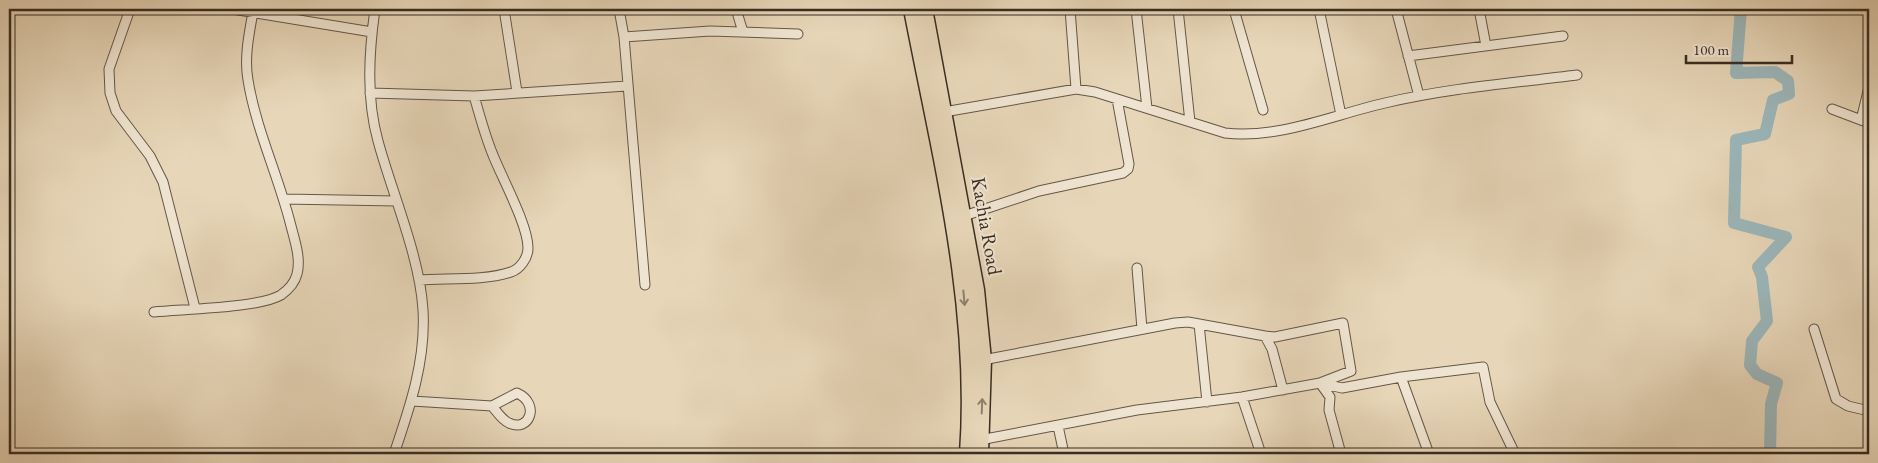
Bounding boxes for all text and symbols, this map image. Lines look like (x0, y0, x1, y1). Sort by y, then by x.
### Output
scale bar (1686, 32, 1792, 64)
text: 100 m (1693, 40, 1730, 59)
street label: Kachia Road (966, 175, 1009, 278)
one-way arrow (960, 289, 969, 305)
one-way arrow (977, 398, 987, 414)

